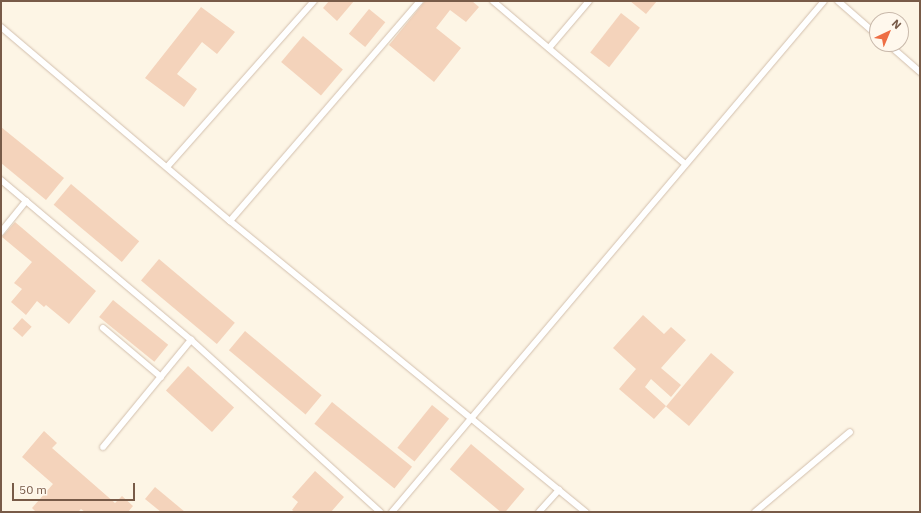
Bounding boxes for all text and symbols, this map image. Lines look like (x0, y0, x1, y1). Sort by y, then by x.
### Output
north arrow (869, 12, 909, 52)
text: N (889, 16, 904, 32)
scale bar (14, 475, 137, 501)
text: 50 m (19, 482, 47, 497)

